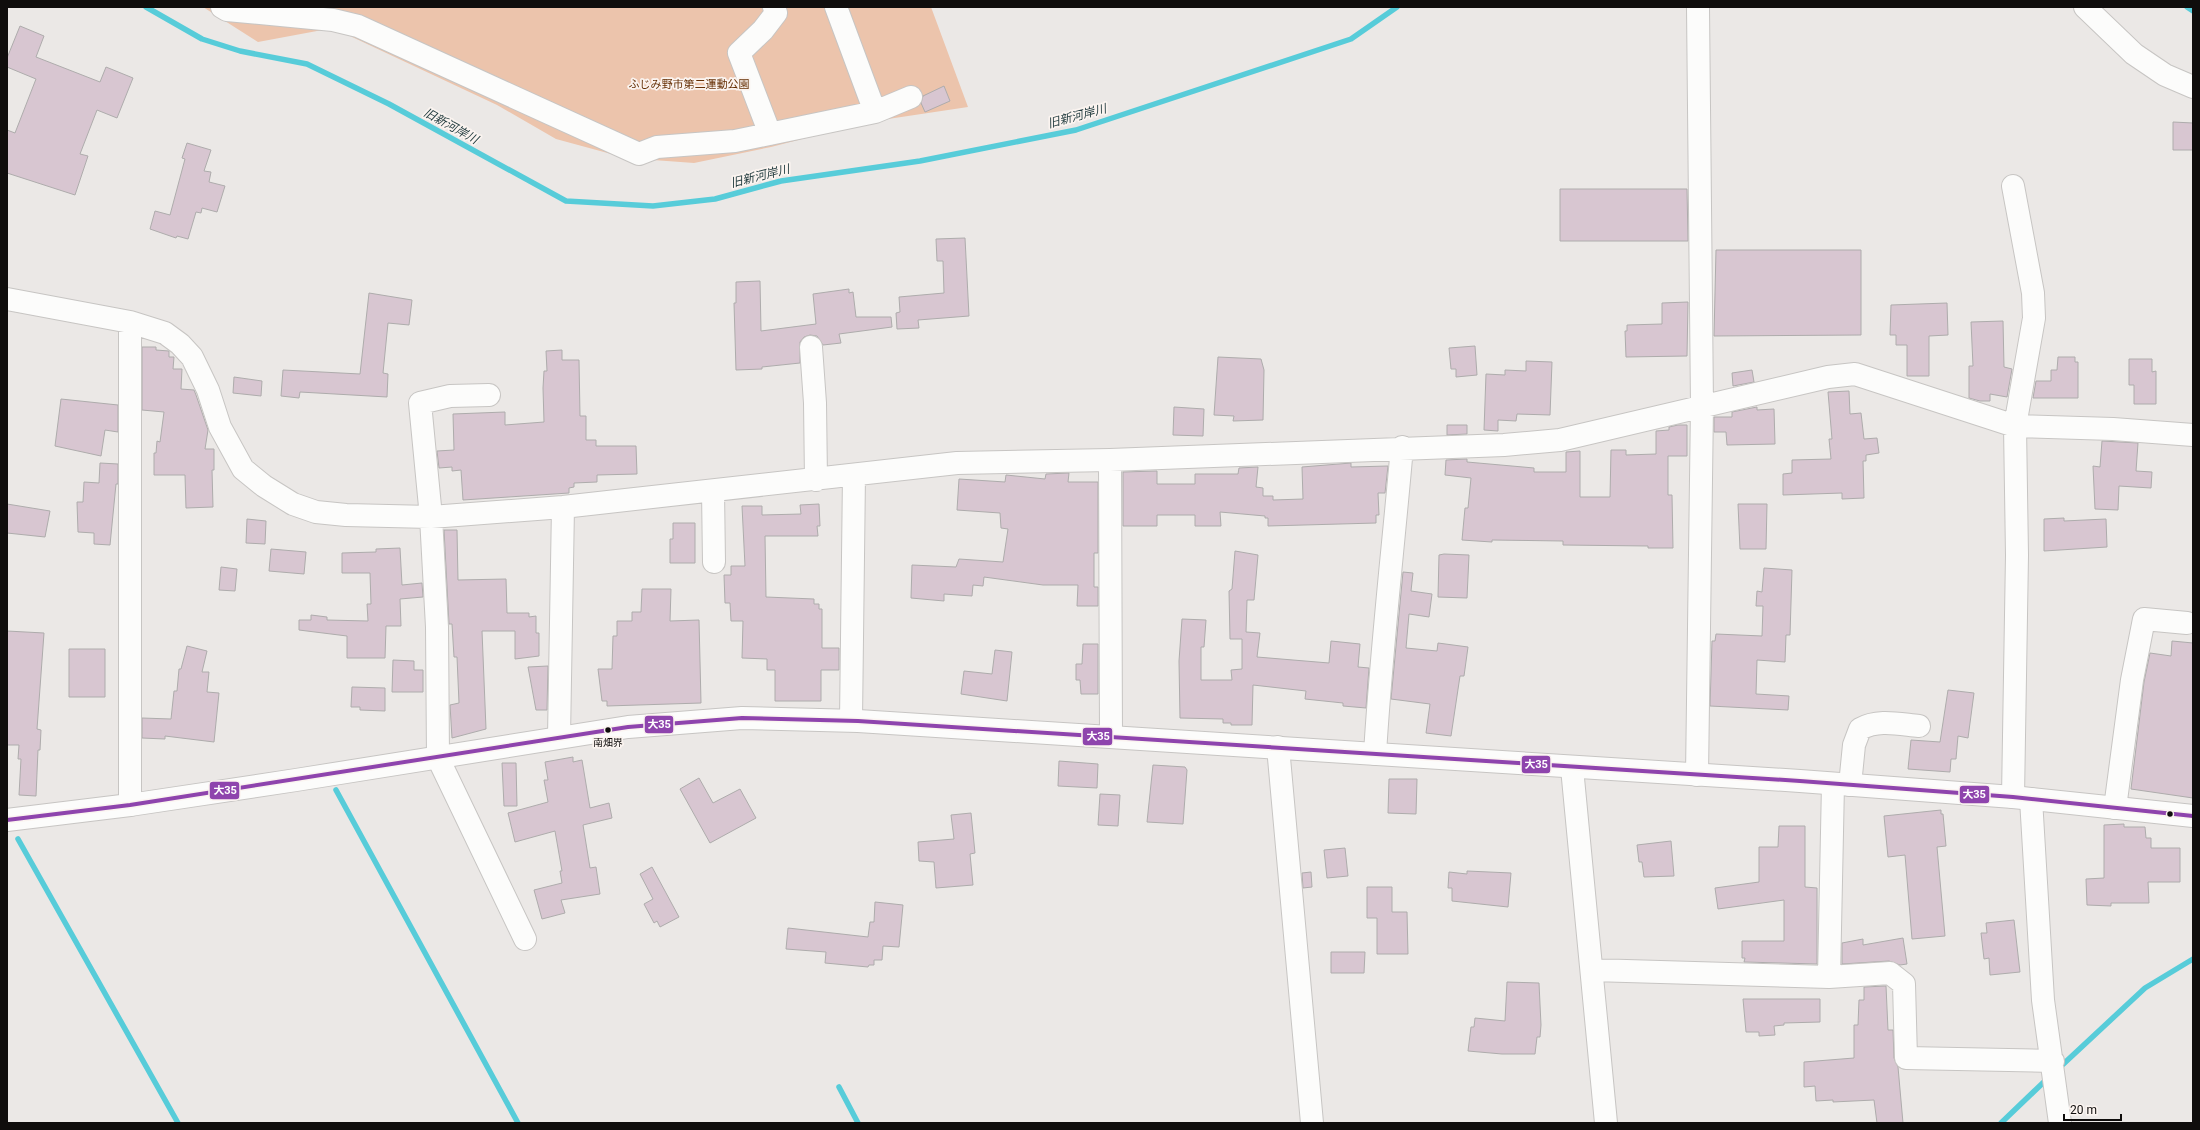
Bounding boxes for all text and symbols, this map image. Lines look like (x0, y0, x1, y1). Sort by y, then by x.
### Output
park label: ふじみ野市第二運動公園 (629, 78, 750, 91)
water label: 旧新河岸川 (1046, 101, 1110, 131)
water label: 旧新河岸川 (421, 105, 482, 148)
water label: 旧新河岸川 (729, 161, 793, 190)
line badge: 大35 (644, 715, 674, 734)
text: 大35 (647, 718, 671, 731)
marker: 南畑界 (603, 725, 613, 735)
line badge: 大35 (1082, 727, 1113, 746)
text: 大35 (1086, 730, 1110, 743)
place label: 南畑界 (593, 737, 623, 748)
line badge: 大35 (1521, 755, 1551, 774)
text: 大35 (1524, 758, 1548, 771)
line badge: 大35 (209, 781, 240, 800)
text: 大35 (213, 784, 237, 797)
line badge: 大35 (1959, 785, 1990, 804)
text: 大35 (1962, 788, 1986, 801)
unlabelled marker (2165, 809, 2175, 819)
scale bar (2064, 1096, 2121, 1122)
text: 20 m (2070, 1103, 2097, 1117)

